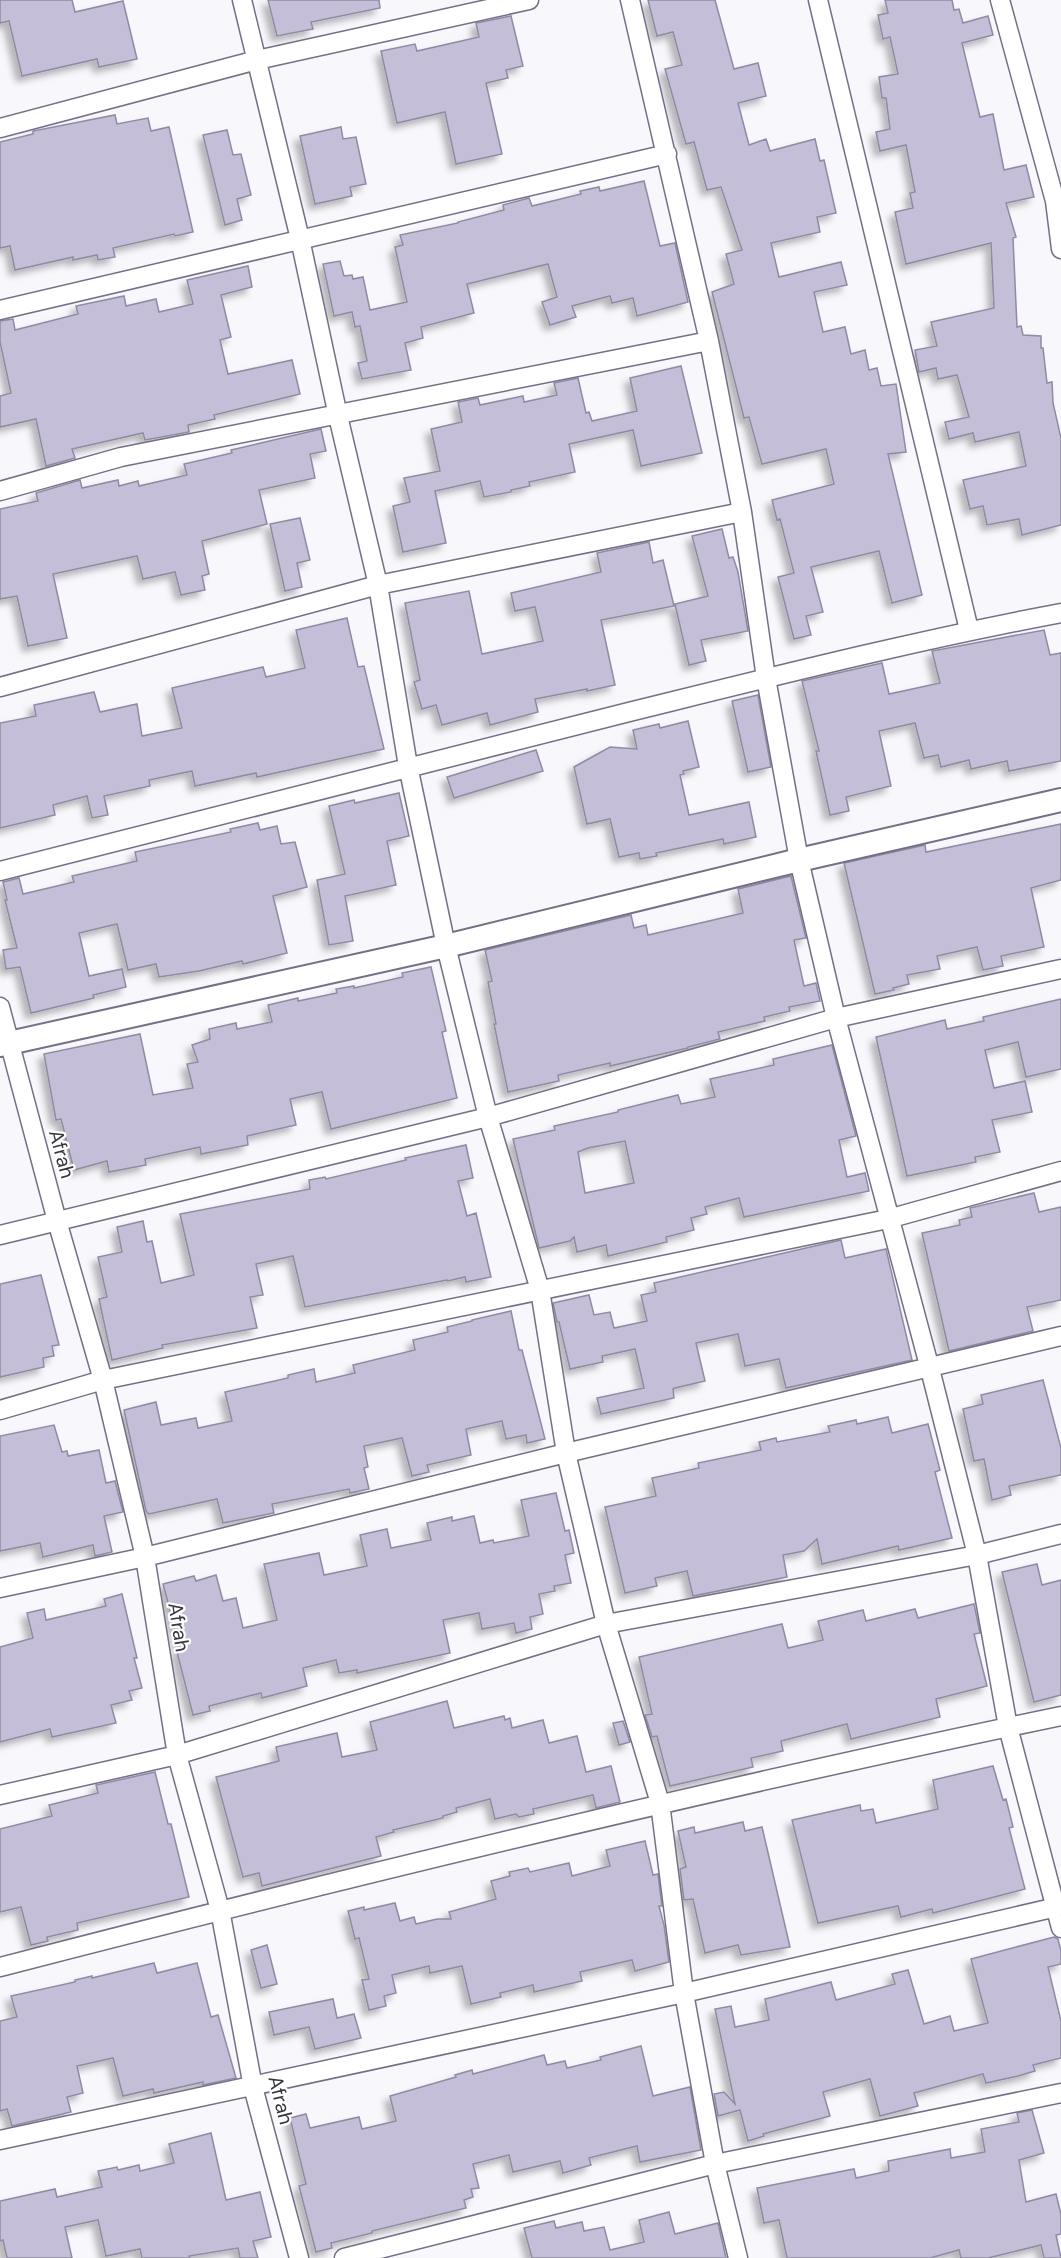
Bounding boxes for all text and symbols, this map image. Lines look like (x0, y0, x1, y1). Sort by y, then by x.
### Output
street label: Afrah (43, 1127, 81, 1181)
street label: Afrah (162, 1601, 196, 1653)
street label: Afrah (262, 2073, 300, 2127)

